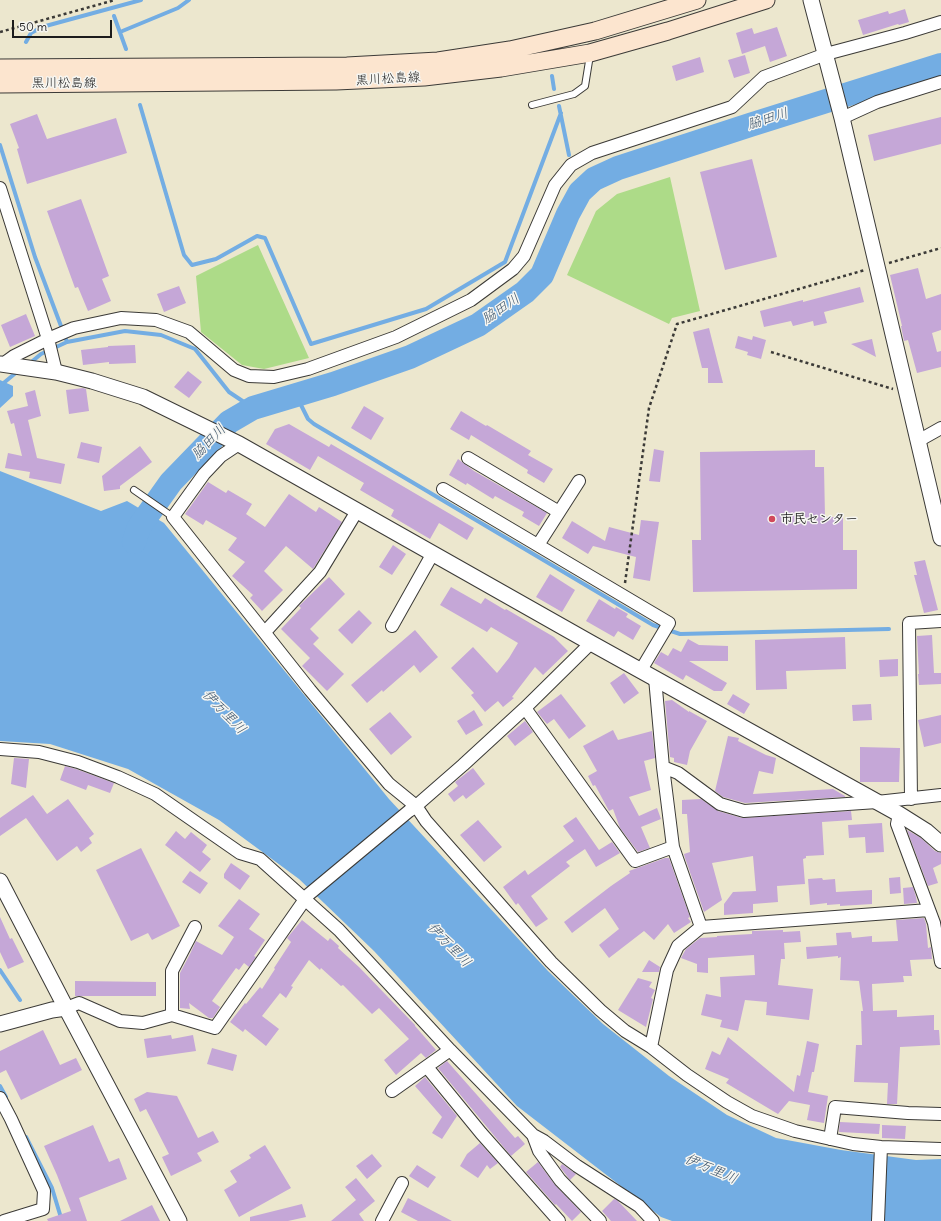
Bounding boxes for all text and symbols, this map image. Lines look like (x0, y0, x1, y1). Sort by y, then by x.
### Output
scale bar (14, 12, 114, 38)
text: 50 m (19, 19, 47, 34)
street label: 黒川松島線 (355, 70, 421, 88)
street label: 黒川松島線 (32, 75, 96, 91)
water label: 脇田川 (745, 105, 791, 133)
water label: 脇田川 (479, 290, 523, 328)
water label: 脇田川 (188, 421, 230, 463)
place label: 市民センター (780, 511, 858, 527)
marker: 市民センター (767, 514, 777, 524)
water label: 伊万里川 (199, 686, 249, 738)
water label: 伊万里川 (424, 919, 474, 971)
water label: 伊万里川 (682, 1150, 740, 1188)

